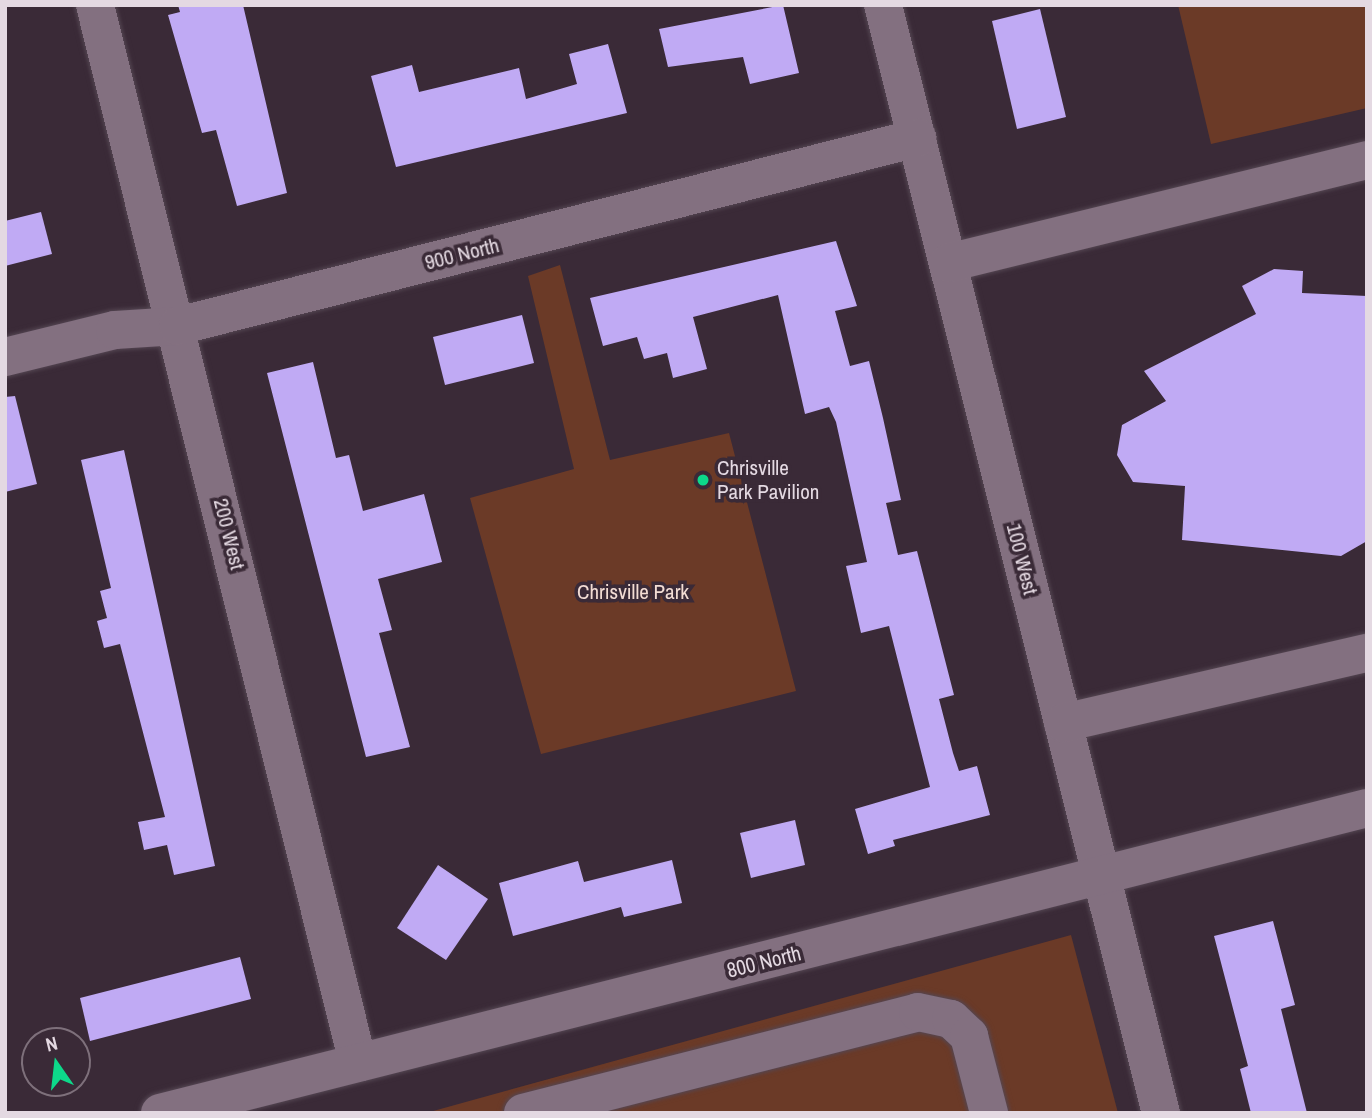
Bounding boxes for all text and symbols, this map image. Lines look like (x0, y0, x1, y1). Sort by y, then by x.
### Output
street label: 900 North (422, 233, 502, 275)
place label: Chrisville Park Pavilion (717, 455, 819, 505)
marker: Chrisville Park Pavilion (695, 472, 711, 488)
street label: 200 West (208, 496, 250, 572)
street label: 100 West (1001, 521, 1043, 597)
park label: Chrisville Park (577, 579, 689, 605)
street label: 800 North (724, 941, 804, 983)
north arrow (21, 1027, 91, 1097)
text: N (43, 1030, 60, 1058)

